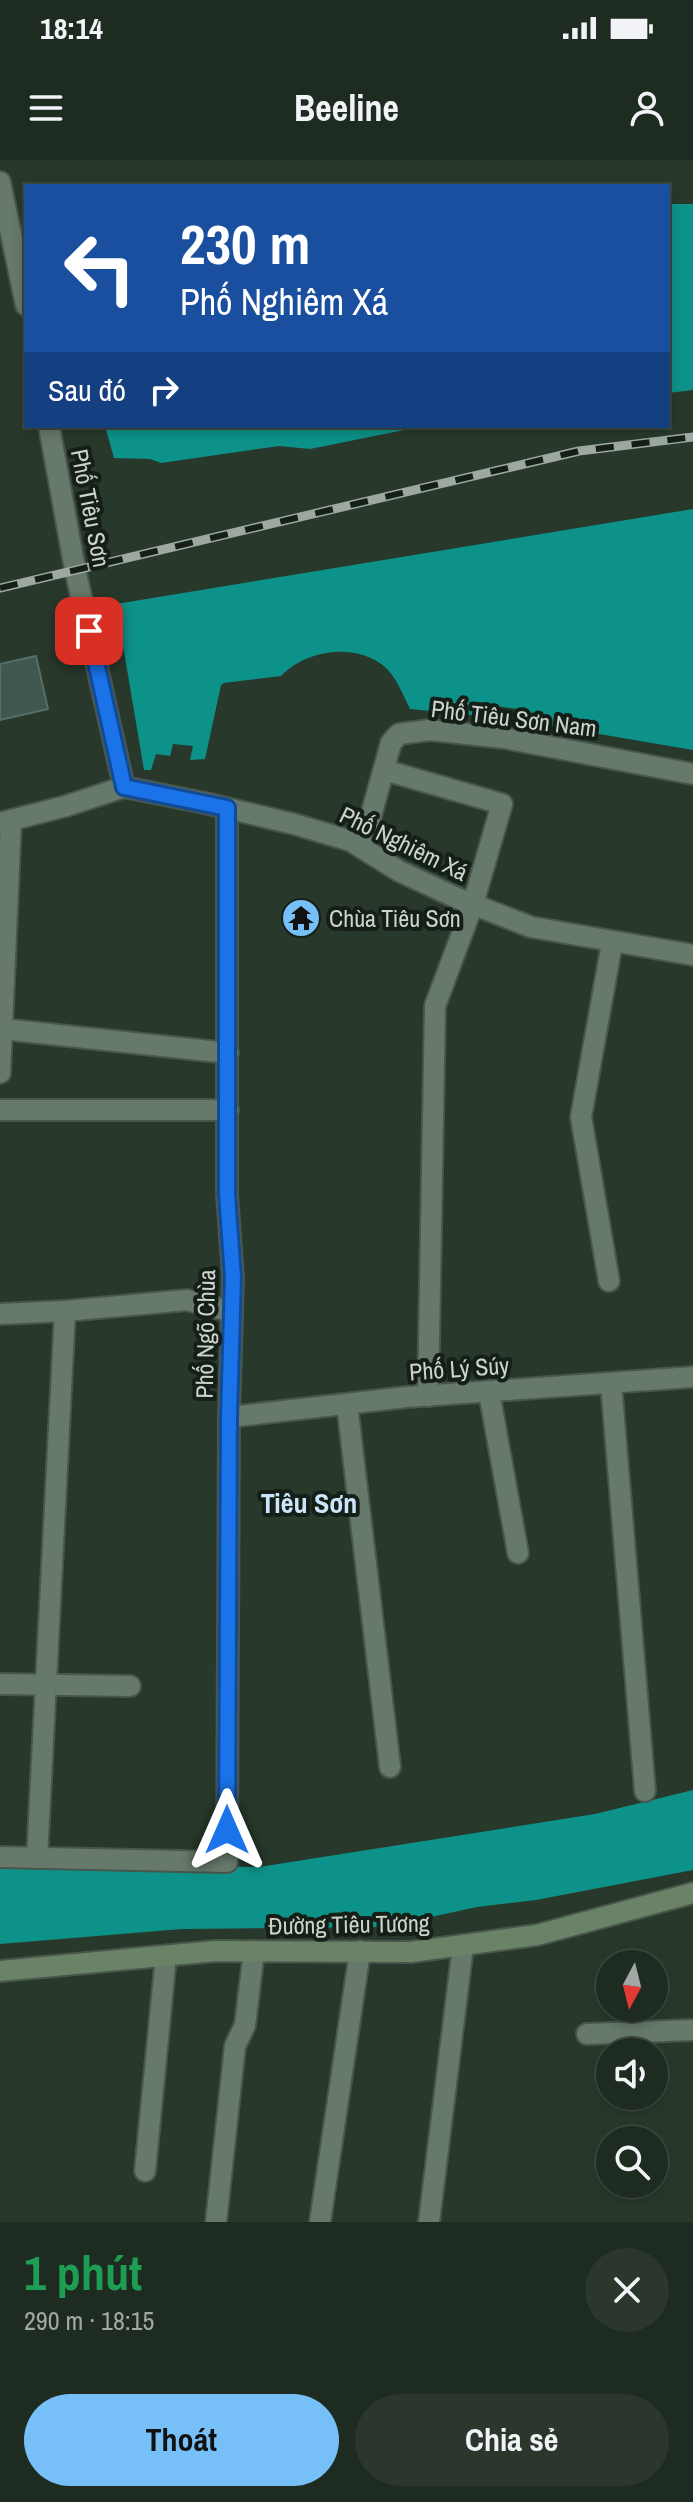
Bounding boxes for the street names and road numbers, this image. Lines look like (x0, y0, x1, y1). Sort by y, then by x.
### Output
street label: Phố Tiêu Sơn (64, 446, 118, 570)
street label: Phố Tiêu Sơn Nam (429, 692, 599, 744)
street label: Phố Nghiêm Xá (335, 798, 473, 888)
street label: Phố Ngõ Chùa (188, 1269, 222, 1399)
street label: Phố Lý Súy (408, 1349, 510, 1387)
street label: Đường Tiêu Tương (268, 1907, 430, 1941)

